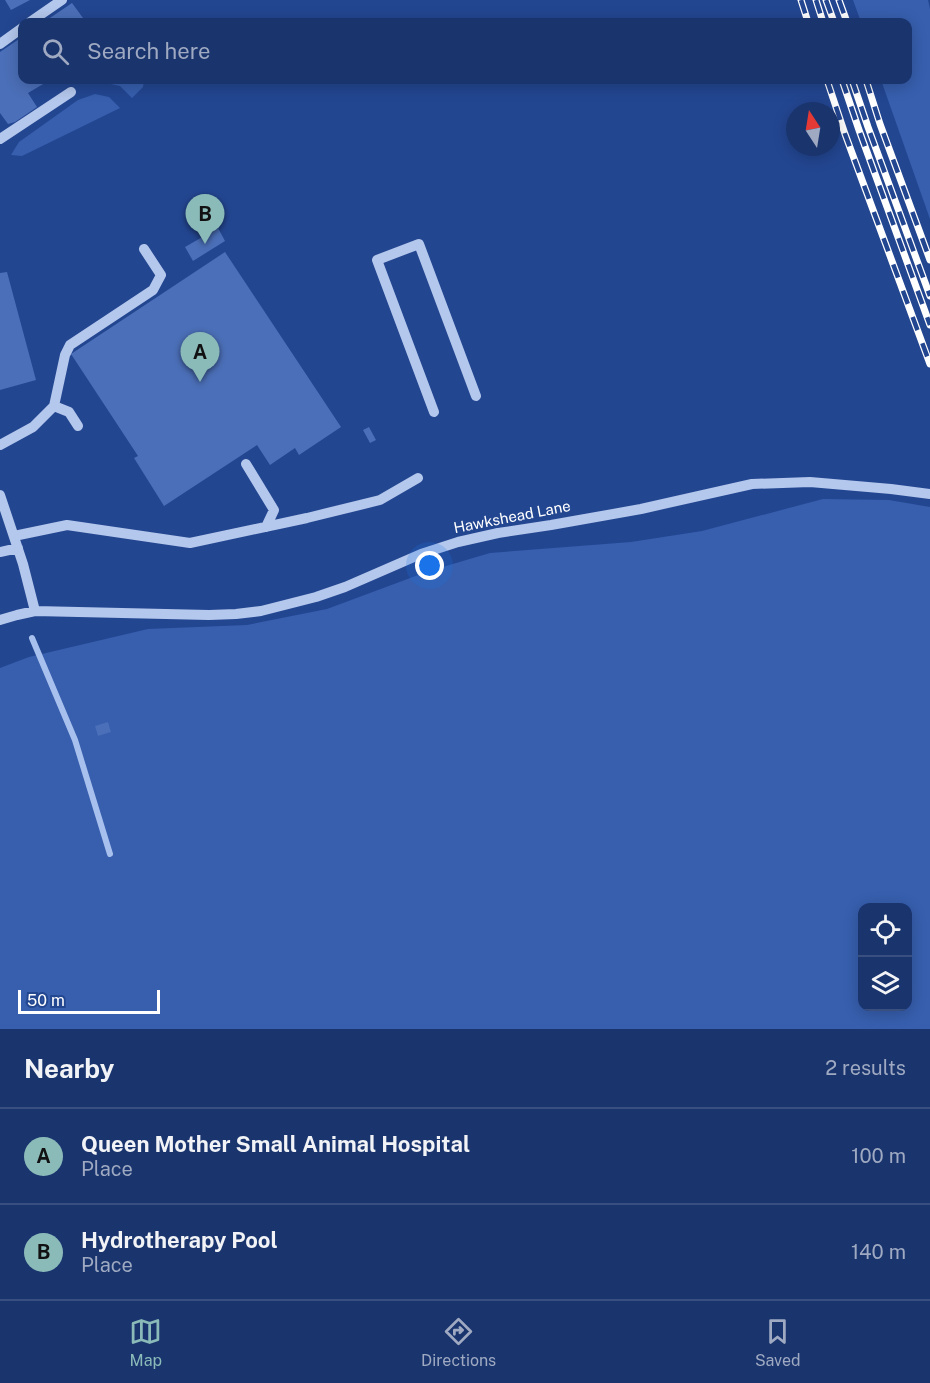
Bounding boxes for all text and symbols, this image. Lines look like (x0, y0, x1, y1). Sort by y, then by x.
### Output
search box (18, 18, 912, 84)
icon: search (39, 35, 72, 68)
text: Search here (87, 38, 211, 64)
north arrow (786, 102, 840, 156)
pin: B (186, 194, 224, 244)
pin: A (180, 332, 220, 382)
street label: Hawkshead Lane (452, 497, 572, 536)
your location (415, 551, 444, 580)
map controls (858, 903, 912, 1011)
button: locate (858, 903, 912, 957)
button: layers (858, 957, 912, 1011)
scale bar (18, 987, 160, 1014)
text: 50 m (27, 991, 65, 1010)
text: Nearby (24, 1053, 114, 1084)
text: 2 results (825, 1056, 906, 1080)
text: Queen Mother Small Animal Hospital (81, 1131, 470, 1157)
text: A (36, 1144, 51, 1168)
text: 100 m (851, 1144, 906, 1168)
text: Place (81, 1157, 133, 1181)
text: Hydrotherapy Pool (81, 1227, 278, 1253)
text: B (37, 1240, 50, 1264)
text: 140 m (851, 1240, 906, 1264)
text: Place (81, 1253, 133, 1277)
tab: Map (129, 1315, 162, 1370)
tab: Directions (421, 1315, 496, 1370)
tab: Saved (755, 1315, 801, 1370)

